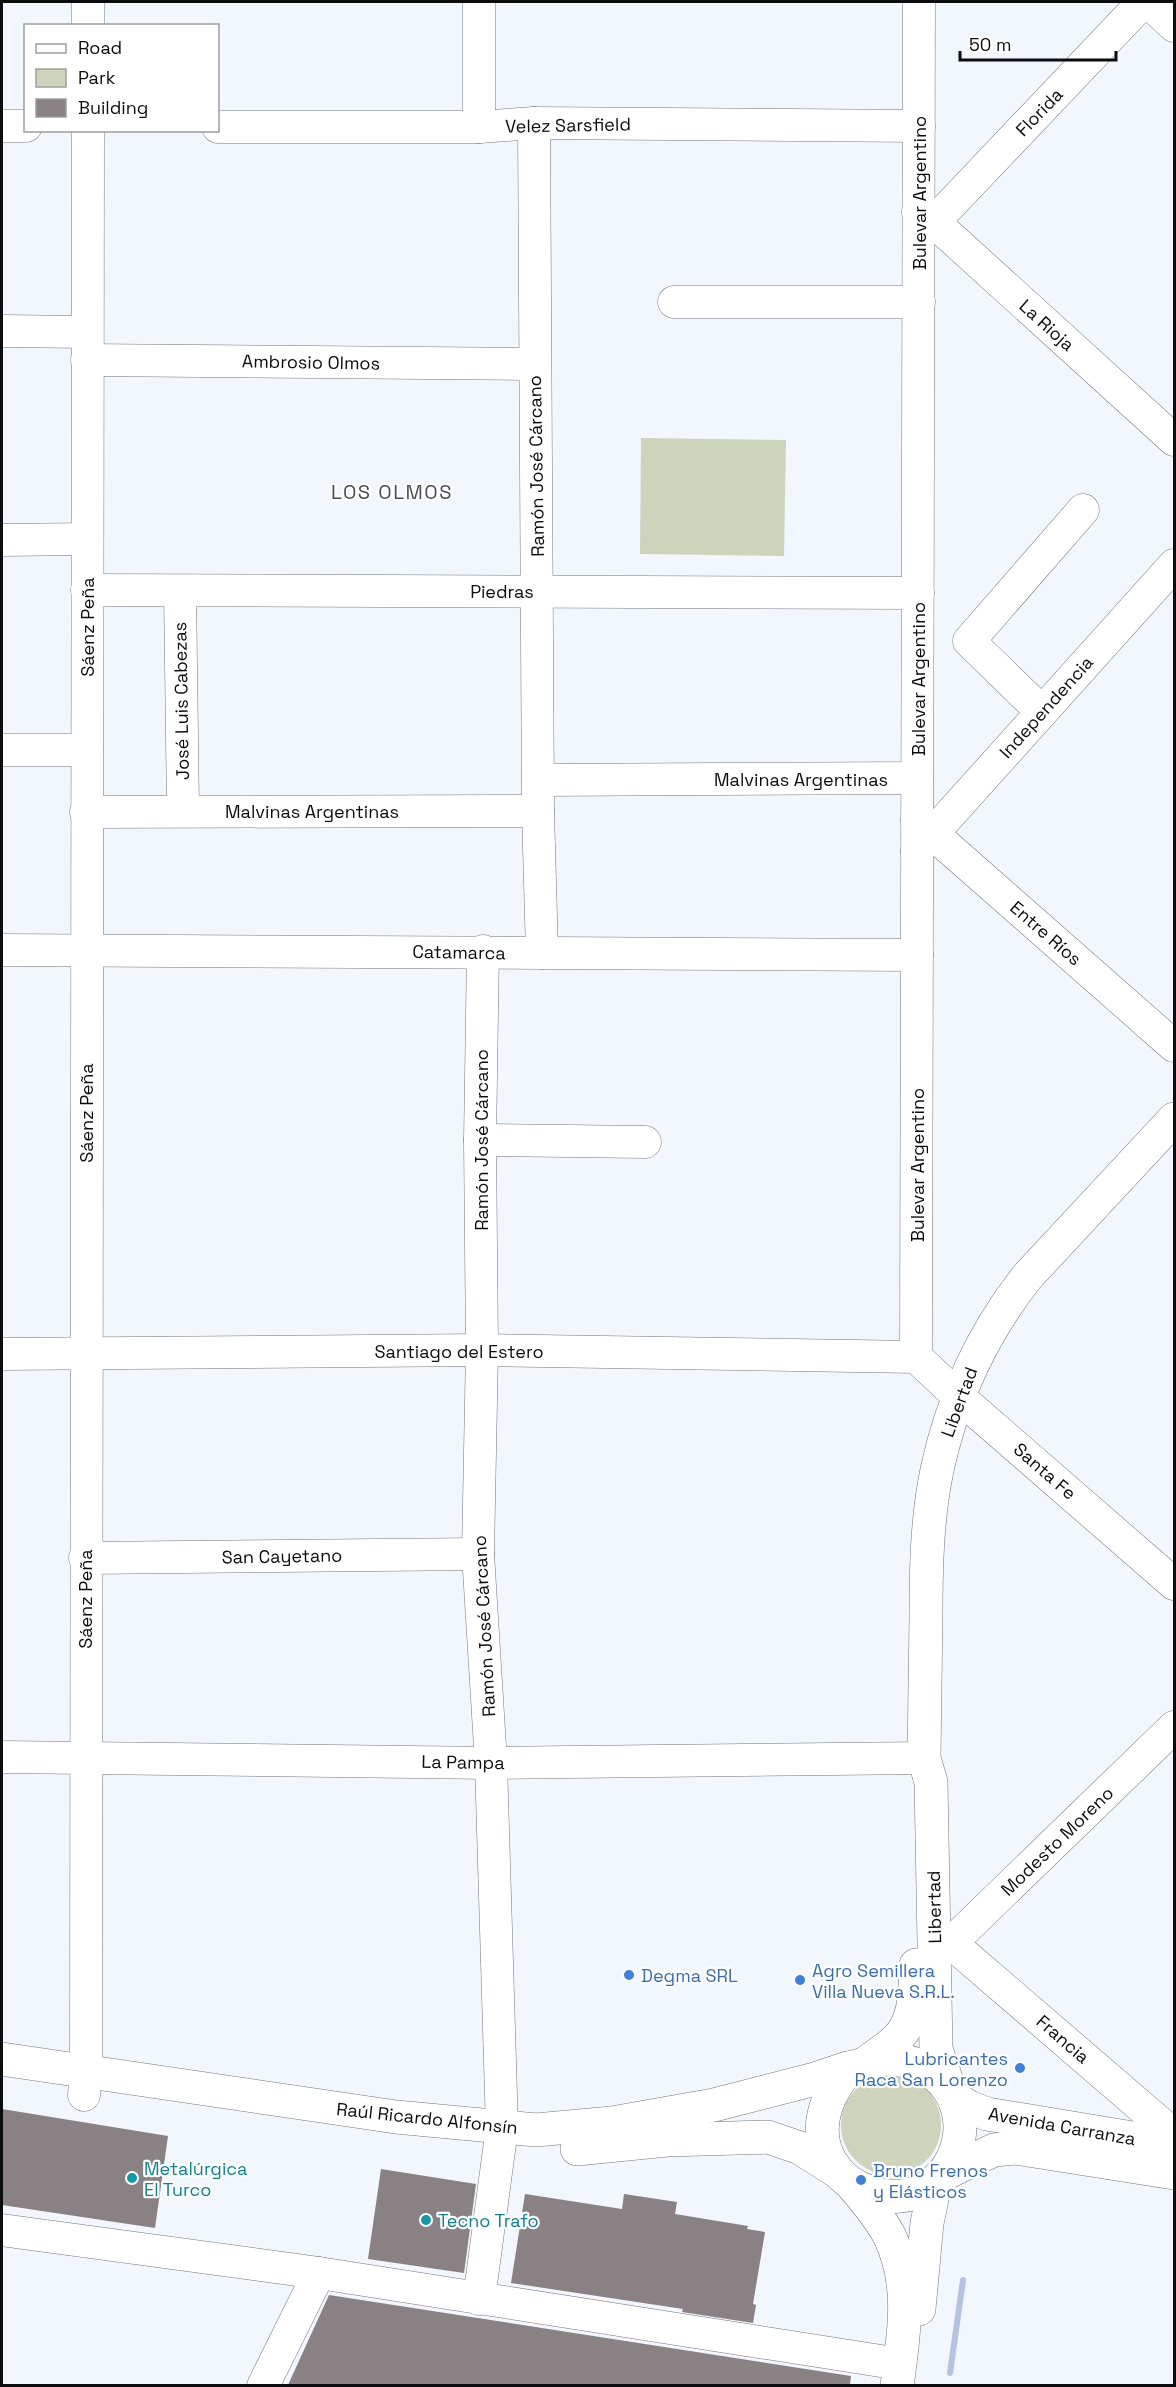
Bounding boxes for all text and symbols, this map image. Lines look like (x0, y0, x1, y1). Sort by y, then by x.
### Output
legend (24, 24, 219, 132)
scale bar (960, 24, 1116, 62)
text: 50 m (969, 33, 1011, 56)
text: Road (78, 36, 122, 59)
text: Park (78, 66, 116, 89)
street label: Florida (1010, 83, 1068, 141)
text: Building (78, 96, 148, 119)
street label: Velez Sarsfield (505, 112, 631, 138)
street label: Bulevar Argentino (908, 116, 931, 270)
street label: La Rioja (1015, 294, 1079, 356)
street label: Ambrosio Olmos (242, 349, 380, 375)
street label: Ramón José Cárcano (523, 375, 549, 557)
district label: LOS OLMOS (331, 479, 453, 505)
street label: Sáenz Peña (76, 577, 99, 677)
street label: Piedras (470, 580, 534, 603)
street label: Bulevar Argentino (907, 602, 930, 756)
street label: José Luis Cabezas (168, 622, 194, 780)
street label: Independencia (994, 651, 1098, 763)
street label: Malvinas Argentinas (714, 768, 888, 791)
street label: Malvinas Argentinas (225, 800, 399, 823)
street label: Entre Ríos (1006, 896, 1086, 970)
street label: Catamarca (412, 940, 506, 964)
street label: Ramón José Cárcano (470, 1049, 493, 1231)
street label: Sáenz Peña (75, 1063, 98, 1163)
street label: Bulevar Argentino (906, 1088, 929, 1242)
street label: Santiago del Estero (374, 1340, 544, 1363)
street label: Libertad (936, 1364, 982, 1440)
street label: Santa Fe (1009, 1438, 1081, 1504)
street label: Ramón José Cárcano (468, 1535, 500, 1717)
street label: San Cayetano (221, 1543, 343, 1569)
street label: Sáenz Peña (74, 1549, 97, 1649)
street label: La Pampa (421, 1750, 505, 1774)
street label: Modesto Moreno (996, 1781, 1118, 1901)
street label: Libertad (922, 1870, 946, 1944)
place label: Agro Semillera Villa Nueva S.R.L. (812, 1959, 955, 2003)
place label: Degma SRL (641, 1964, 738, 1987)
marker: Degma SRL (622, 1968, 636, 1982)
marker: Agro Semillera Villa Nueva S.R.L. (793, 1973, 807, 1987)
street label: Francia (1032, 2010, 1094, 2068)
place label: Lubricantes Raca San Lorenzo (855, 2047, 1008, 2091)
marker: Lubricantes Raca San Lorenzo (1013, 2061, 1027, 2075)
street label: Raúl Ricardo Alfonsín (335, 2097, 519, 2139)
street label: Avenida Carranza (987, 2102, 1137, 2150)
place label: Metalúrgica El Turco (144, 2157, 247, 2201)
place label: Bruno Frenos y Elásticos (873, 2159, 988, 2203)
marker: Metalúrgica El Turco (125, 2171, 139, 2185)
marker: Bruno Frenos y Elásticos (854, 2173, 868, 2187)
place label: Tecno Trafo (438, 2209, 539, 2232)
marker: Tecno Trafo (419, 2213, 433, 2227)

